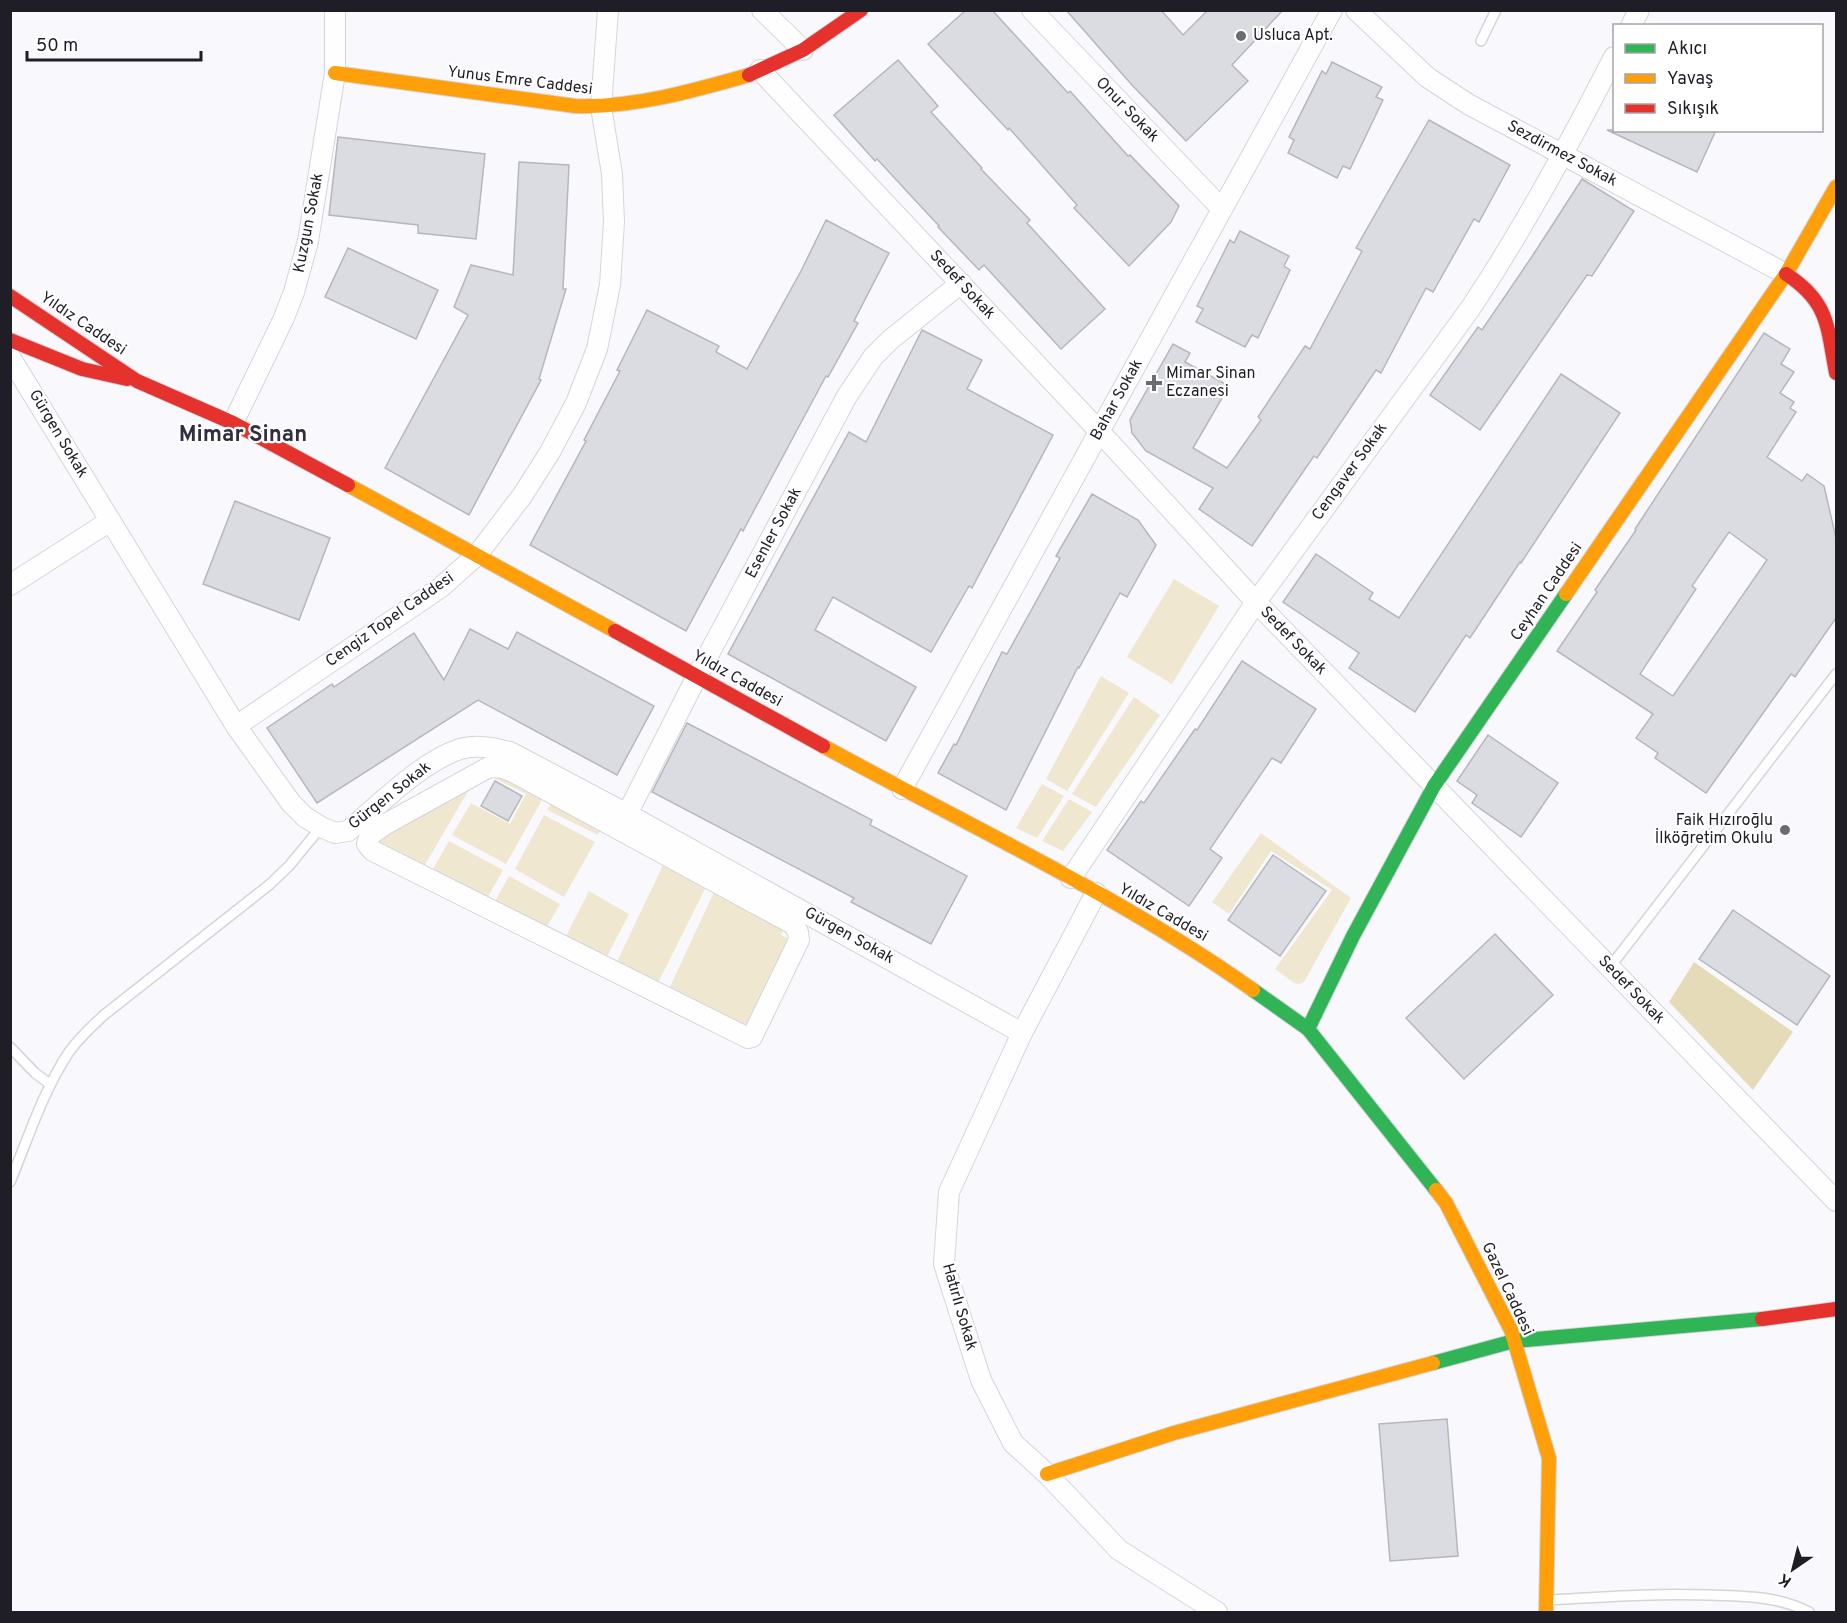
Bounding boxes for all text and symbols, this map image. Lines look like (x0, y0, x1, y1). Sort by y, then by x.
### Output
scale bar (27, 24, 201, 62)
legend (1613, 24, 1823, 132)
place label: Usluca Apt. (1253, 26, 1333, 46)
marker: Usluca Apt. (1234, 29, 1248, 43)
text: 50 m (36, 35, 78, 58)
text: Akıcı (1667, 38, 1707, 61)
street label: Yunus Emre Caddesi (446, 62, 594, 100)
text: Yavaş (1667, 68, 1713, 91)
street label: Onur Sokak (1091, 73, 1163, 147)
text: Sıkışık (1667, 98, 1719, 121)
street label: Sezdirmez Sokak (1503, 116, 1621, 192)
street label: Kuzgun Sokak (289, 171, 329, 275)
street label: Sedef Sokak (925, 246, 999, 324)
street label: Yıldız Caddesi (36, 288, 130, 360)
street label: Bahar Sokak (1086, 356, 1148, 444)
place label: Mimar Sinan Eczanesi (1166, 364, 1256, 402)
marker: Mimar Sinan Eczanesi (1147, 376, 1161, 390)
street label: Gürgen Sokak (24, 386, 92, 482)
street label: Cengaver Sokak (1308, 419, 1392, 525)
district label: Mimar Sinan (179, 422, 307, 449)
street label: Esenler Sokak (742, 484, 806, 582)
street label: Ceyhan Caddesi (1507, 539, 1587, 645)
street label: Cengiz Topel Caddesi (322, 568, 458, 672)
street label: Sedef Sokak (1255, 602, 1331, 680)
street label: Yıldız Caddesi (688, 646, 786, 712)
street label: Gürgen Sokak (345, 757, 435, 835)
place label: Faik Hızıroğlu İlköğretim Okulu (1655, 811, 1773, 849)
marker: Faik Hızıroğlu İlköğretim Okulu (1778, 823, 1792, 837)
street label: Yıldız Caddesi (1115, 879, 1211, 947)
street label: Gürgen Sokak (801, 903, 897, 969)
street label: Sedef Sokak (1593, 951, 1669, 1029)
street label: Gazel Caddesi (1477, 1239, 1537, 1339)
street label: Hatırlı Sokak (937, 1261, 981, 1353)
north arrow (1763, 1539, 1823, 1599)
text: K (1775, 1568, 1796, 1591)

